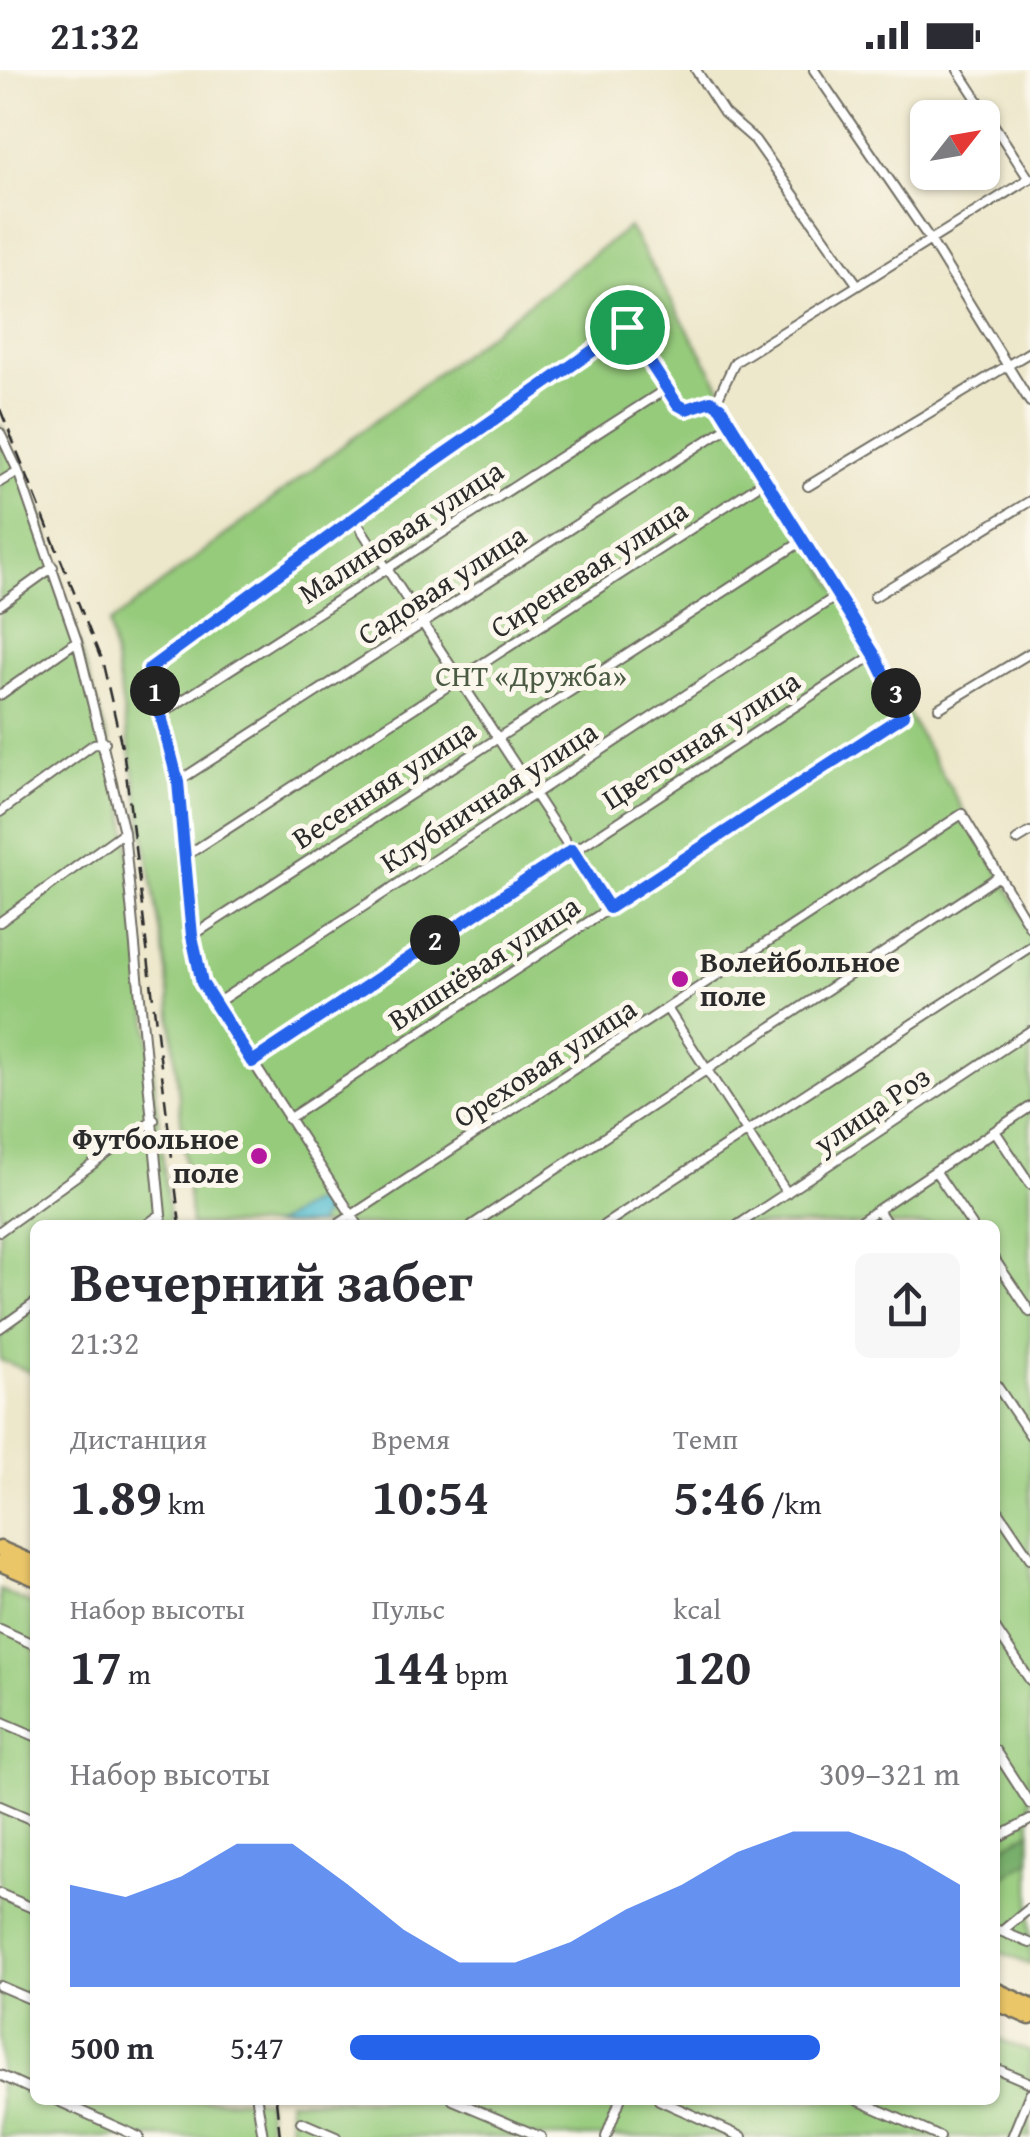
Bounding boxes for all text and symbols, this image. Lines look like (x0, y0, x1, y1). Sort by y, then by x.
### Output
text: 21:32 (50, 7, 140, 63)
north arrow (910, 100, 1000, 190)
map controls (910, 100, 1000, 190)
pin (585, 285, 670, 370)
icon: arrive (600, 300, 655, 355)
street label: Малиновая улица (289, 448, 512, 614)
street label: Сиреневая улица (481, 487, 696, 649)
street label: Садовая улица (348, 513, 535, 655)
park label: СНТ «Дружба» (435, 653, 627, 697)
street label: Цветочная улица (593, 658, 809, 820)
pin: 1 (130, 666, 180, 716)
pin: 3 (871, 668, 921, 718)
text: 1 (148, 670, 162, 711)
text: 3 (889, 672, 903, 713)
street label: Весенняя улица (283, 707, 485, 859)
street label: Клубничная улица (371, 709, 606, 883)
street label: Вишнёвая улица (379, 883, 589, 1041)
pin: 2 (410, 915, 460, 965)
text: 2 (428, 919, 442, 960)
place label: Волейбольное поле (700, 939, 900, 1017)
marker: Волейбольное поле (669, 968, 691, 990)
street label: Ореховая улица (444, 986, 645, 1138)
street label: улица Роз (804, 1054, 938, 1165)
place label: Футбольное поле (72, 1116, 239, 1194)
marker: Футбольное поле (248, 1145, 270, 1167)
text: Вечерний забег (70, 1241, 473, 1321)
button: share (855, 1253, 960, 1358)
text: 21:32 (70, 1319, 139, 1366)
text: Дистанция (70, 1418, 207, 1459)
text: Время (372, 1418, 450, 1459)
text: Темп (673, 1418, 738, 1459)
text: 1.89 (70, 1459, 162, 1532)
text: 10:54 (372, 1459, 489, 1532)
text: 5:46 (673, 1459, 765, 1532)
text: km (162, 1483, 205, 1524)
text: /km (765, 1483, 822, 1524)
text: Набор высоты (70, 1588, 245, 1629)
text: Пульс (372, 1588, 445, 1629)
text: kcal (673, 1588, 721, 1629)
text: 17 (70, 1629, 122, 1702)
text: 144 (372, 1629, 449, 1702)
text: 120 (673, 1629, 751, 1702)
text: m (122, 1653, 151, 1694)
text: bpm (449, 1653, 508, 1694)
text: Набор высоты (70, 1750, 270, 1797)
text: 309–321 m (819, 1750, 960, 1797)
text: 500 m (70, 2024, 154, 2071)
text: 5:47 (230, 2024, 284, 2071)

